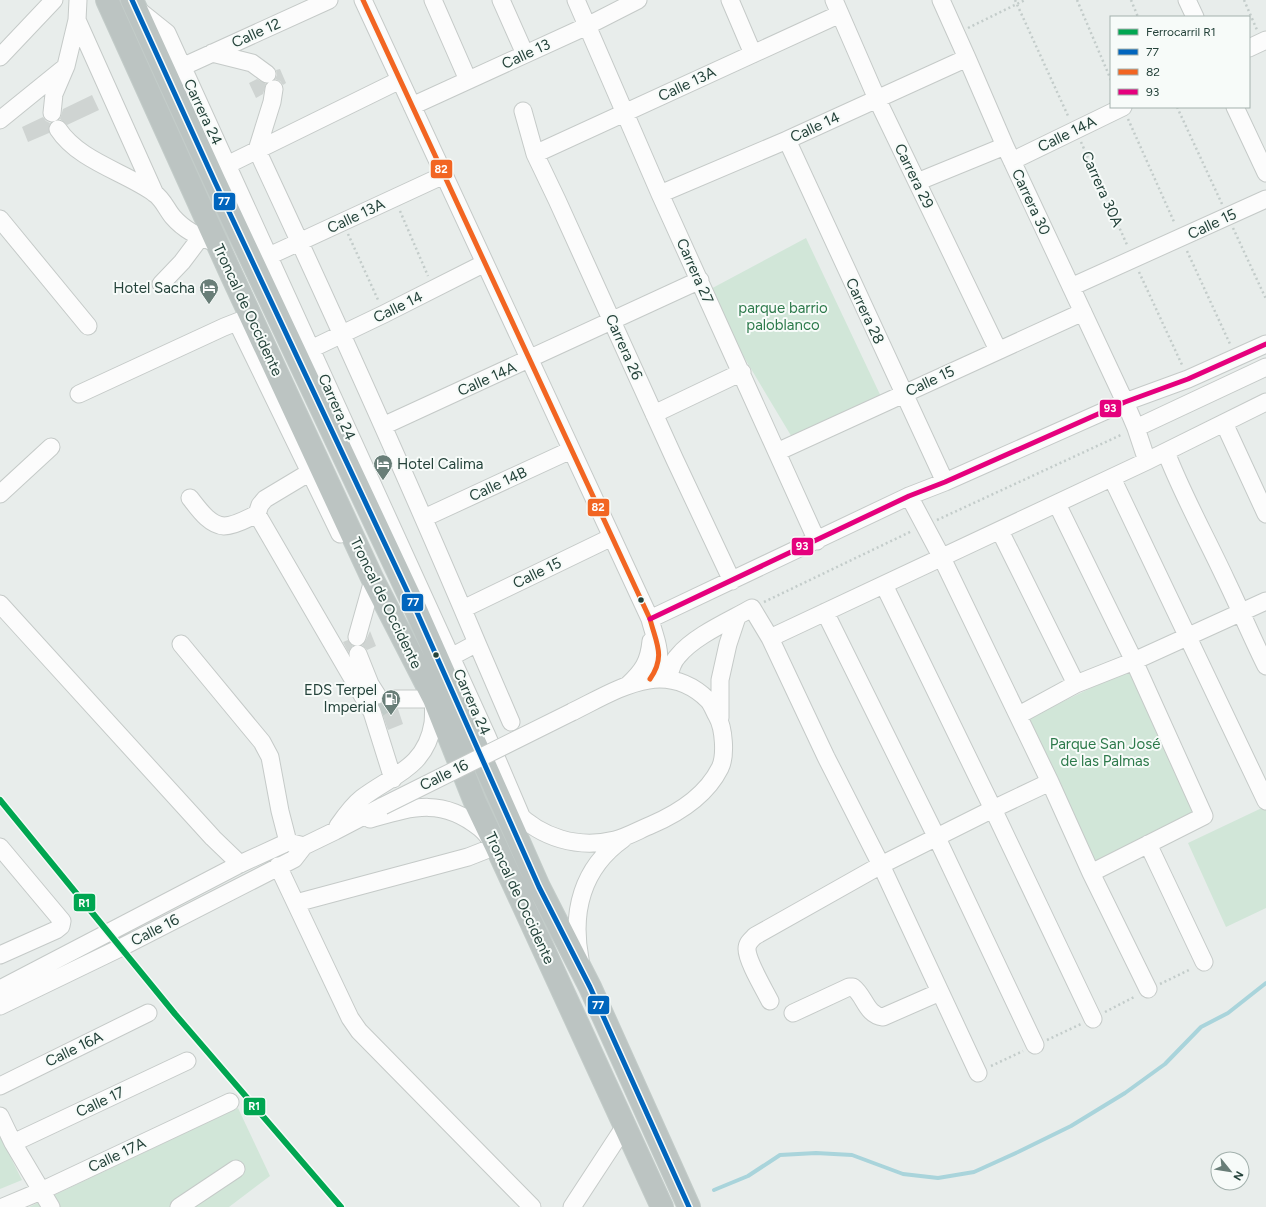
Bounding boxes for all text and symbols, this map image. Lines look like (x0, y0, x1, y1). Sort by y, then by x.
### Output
street label: Calle 12 (229, 14, 283, 52)
legend (1110, 16, 1250, 108)
text: Ferrocarril R1 (1146, 25, 1216, 39)
street label: Calle 13 (499, 35, 553, 73)
text: 77 (1146, 45, 1159, 59)
street label: Calle 13A (655, 63, 719, 105)
text: 82 (1146, 65, 1160, 79)
street label: Carrera 24 (180, 76, 226, 148)
text: 93 (1146, 85, 1159, 99)
street label: Calle 14 (787, 108, 843, 146)
street label: Calle 14A (1035, 112, 1099, 156)
street label: Carrera 29 (891, 141, 937, 211)
street label: Carrera 30A (1077, 148, 1127, 230)
line badge: 82 (430, 159, 453, 179)
text: 82 (434, 163, 448, 176)
street label: Carrera 30 (1008, 166, 1054, 238)
line badge: 77 (213, 192, 236, 211)
text: 77 (218, 195, 230, 208)
street label: Calle 13A (324, 195, 388, 237)
street label: Calle 15 (1185, 205, 1239, 243)
street label: Carrera 27 (673, 236, 717, 306)
street label: Troncal de Occidente (209, 241, 287, 379)
street label: Carrera 28 (842, 275, 888, 347)
hotel icon: Hotel Sacha (198, 277, 220, 305)
place label: Hotel Sacha (113, 279, 195, 297)
street label: Calle 14 (370, 287, 426, 327)
park label: parque barrio paloblanco (738, 299, 828, 334)
street label: Carrera 26 (602, 311, 647, 383)
street label: Calle 14A (455, 358, 519, 400)
street label: Calle 15 (903, 362, 957, 400)
street label: Carrera 24 (314, 371, 360, 443)
line badge: 93 (1099, 399, 1122, 418)
text: 93 (1104, 402, 1116, 415)
hotel icon: Hotel Calima (372, 453, 394, 481)
place label: Hotel Calima (397, 455, 483, 473)
street label: Calle 14B (466, 463, 530, 505)
line badge: 82 (587, 498, 610, 517)
text: 82 (591, 501, 605, 514)
street label: Troncal de Occidente (346, 534, 426, 672)
line badge: 93 (791, 537, 814, 556)
text: 93 (796, 540, 808, 553)
street label: Calle 15 (510, 554, 564, 592)
line badge: 77 (401, 593, 424, 612)
unlabelled marker (636, 595, 646, 605)
text: 77 (407, 596, 419, 609)
unlabelled marker (431, 650, 441, 660)
street label: Carrera 24 (449, 666, 495, 738)
place label: EDS Terpel Imperial (304, 681, 377, 716)
fuel station icon: EDS Terpel Imperial (380, 688, 402, 716)
park label: Parque San José de las Palmas (1050, 735, 1160, 770)
street label: Calle 16 (417, 755, 472, 794)
street label: Troncal de Occidente (481, 829, 559, 967)
line badge: R1 (73, 893, 96, 912)
text: R1 (78, 897, 90, 910)
street label: Calle 16 (128, 910, 183, 950)
line badge: 77 (587, 995, 610, 1015)
text: 77 (592, 999, 604, 1012)
street label: Calle 16A (42, 1027, 106, 1071)
street label: Calle 17 (73, 1083, 127, 1121)
line badge: R1 (243, 1097, 266, 1116)
text: R1 (248, 1100, 260, 1113)
street label: Calle 17A (85, 1134, 149, 1176)
north arrow (1210, 1151, 1250, 1191)
text: N (1230, 1169, 1246, 1183)

